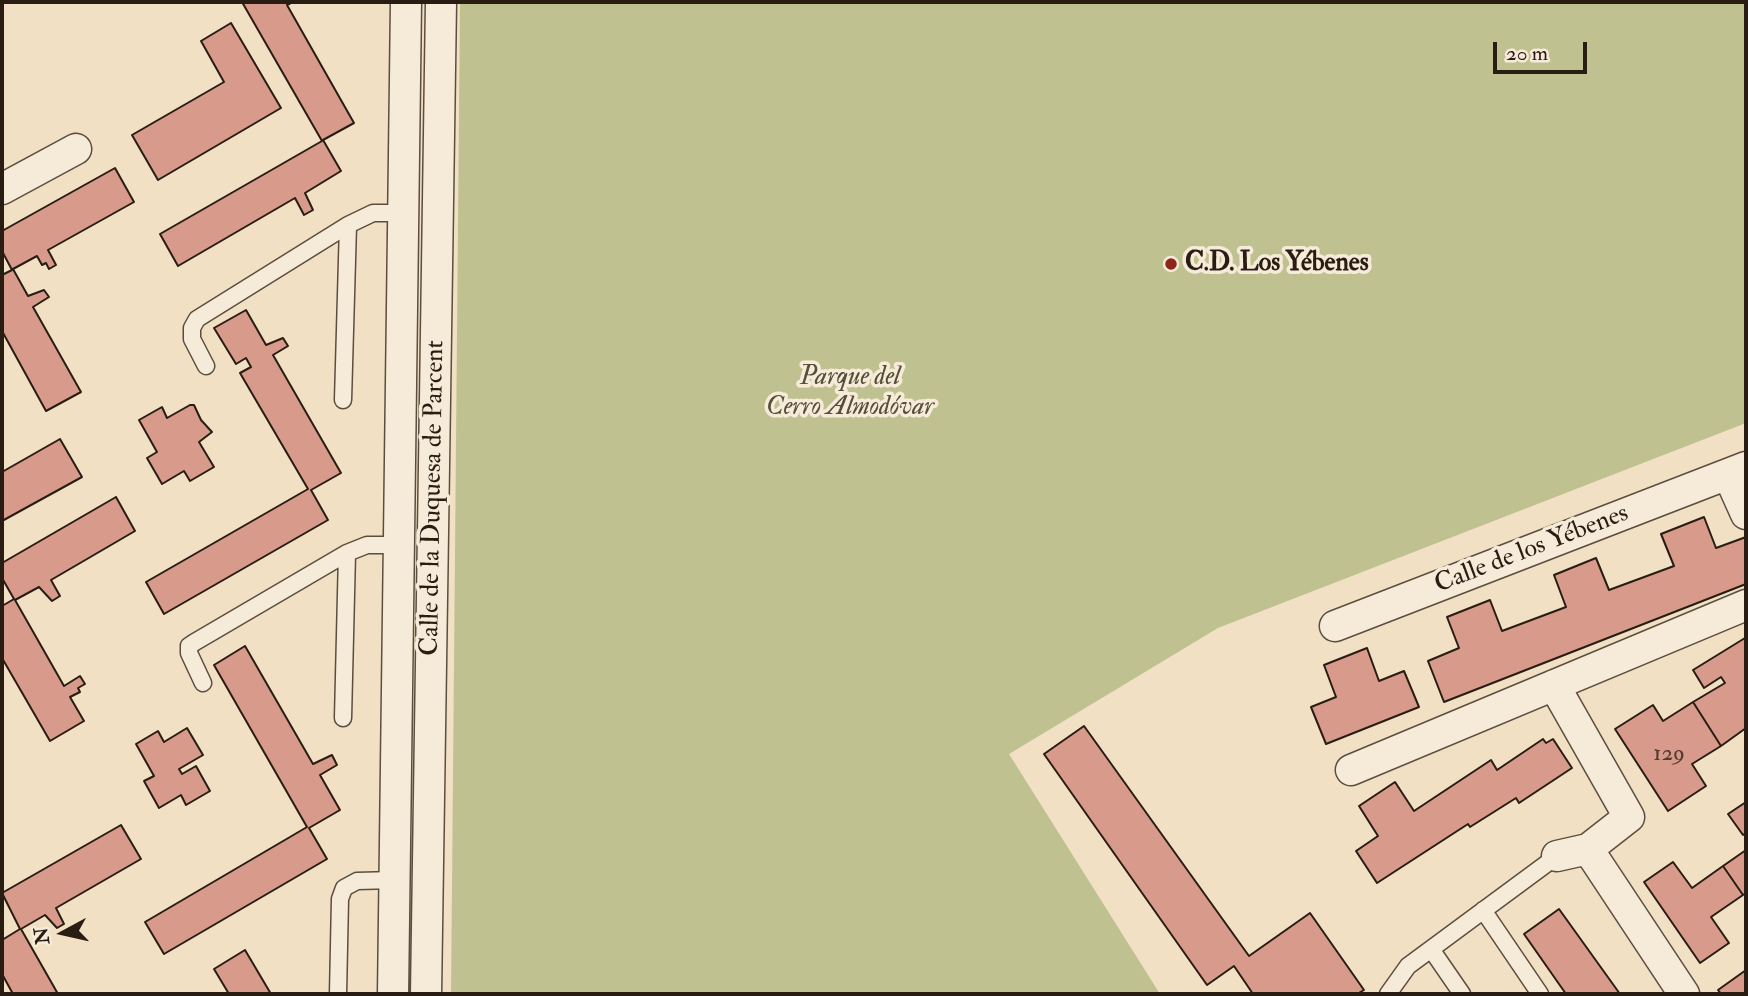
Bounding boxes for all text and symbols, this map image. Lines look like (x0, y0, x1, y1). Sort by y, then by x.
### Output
scale bar (1496, 28, 1590, 72)
text: 20 m (1506, 40, 1548, 67)
place label: C.D. Los Yébenes (1185, 248, 1369, 280)
marker: C.D. Los Yébenes (1163, 256, 1179, 272)
street label: Calle de la Duquesa de Parcent (416, 340, 452, 656)
park label: Parque del Cerro Almodóvar (766, 362, 934, 424)
street label: Calle de los Yébenes (1431, 499, 1633, 601)
house number: 129 (1653, 741, 1685, 769)
north arrow (28, 898, 98, 968)
text: N (29, 926, 55, 946)

